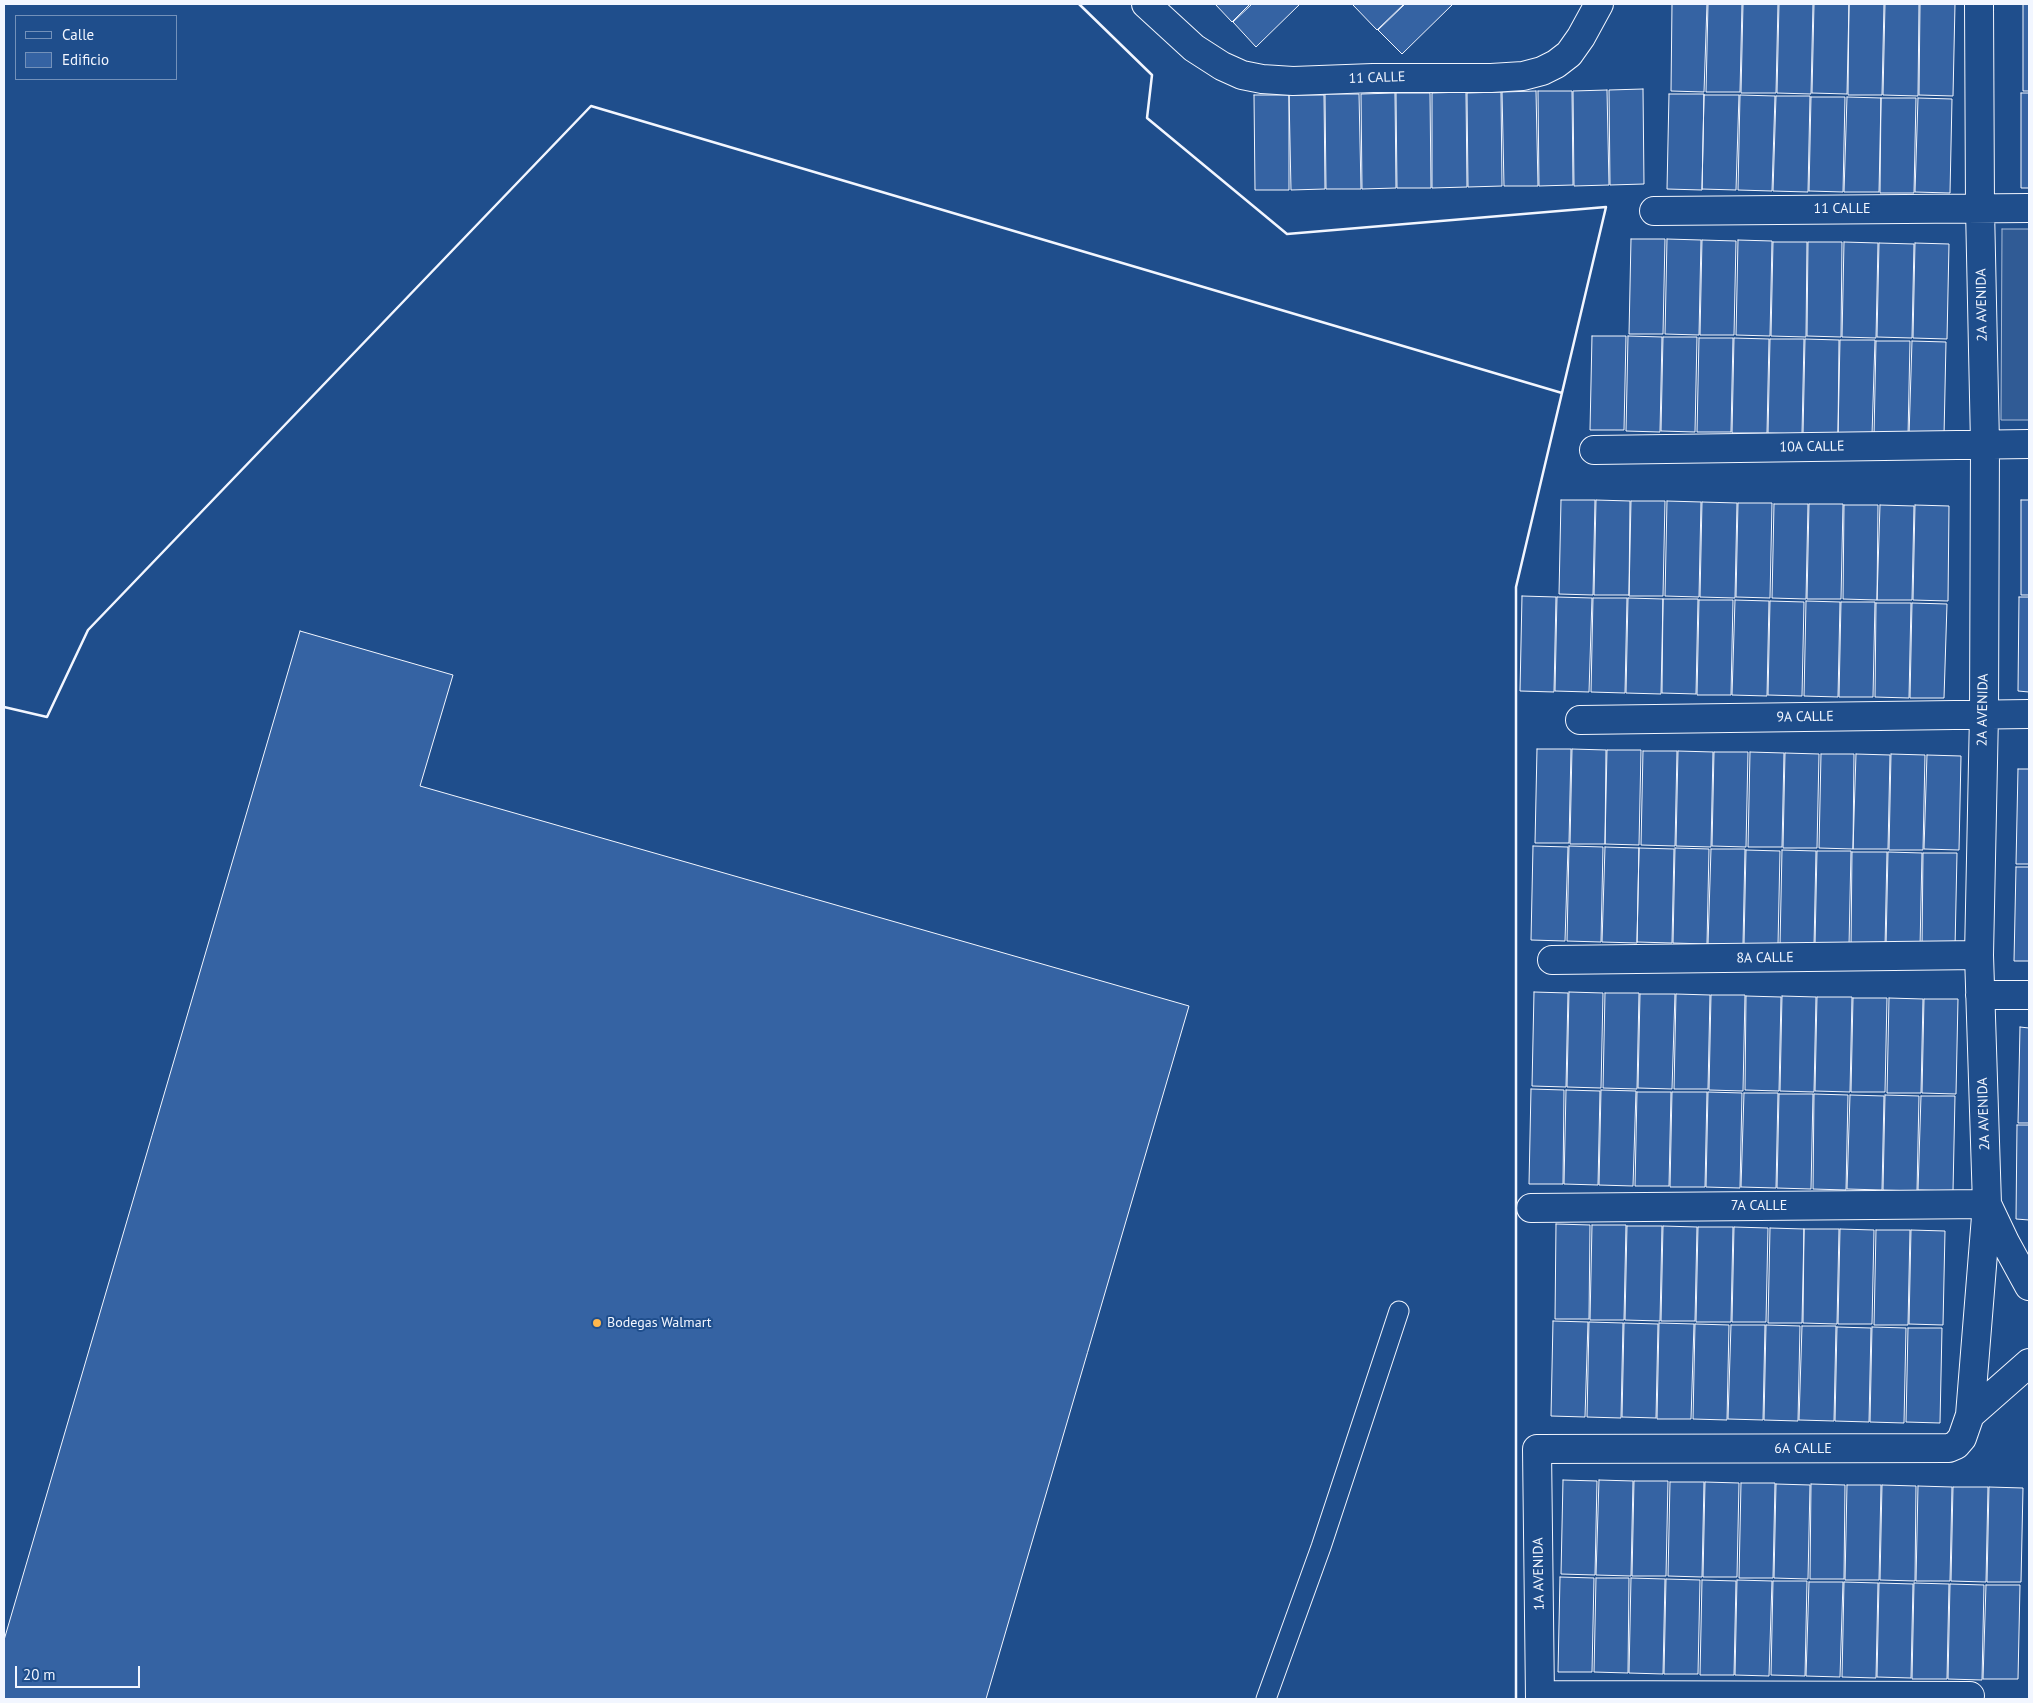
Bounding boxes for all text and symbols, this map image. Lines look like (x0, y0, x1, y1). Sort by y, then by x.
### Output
legend (15, 15, 178, 80)
text: Calle (62, 25, 94, 44)
text: Edificio (62, 50, 109, 69)
street label: 11 CALLE (1348, 69, 1406, 87)
street label: 11 CALLE (1814, 201, 1870, 217)
street label: 2A AVENIDA (1973, 268, 1991, 342)
street label: 10A CALLE (1779, 438, 1845, 456)
street label: 2A AVENIDA (1974, 673, 1992, 747)
street label: 9A CALLE (1776, 708, 1834, 726)
street label: 8A CALLE (1736, 949, 1794, 967)
street label: 2A AVENIDA (1974, 1077, 1994, 1151)
street label: 7A CALLE (1731, 1198, 1787, 1214)
place label: Bodegas Walmart (607, 1315, 712, 1331)
marker: Bodegas Walmart (591, 1317, 603, 1329)
street label: 6A CALLE (1774, 1441, 1832, 1457)
street label: 1A AVENIDA (1530, 1537, 1548, 1611)
scale bar (18, 1656, 142, 1688)
text: 20 m (23, 1665, 56, 1684)

